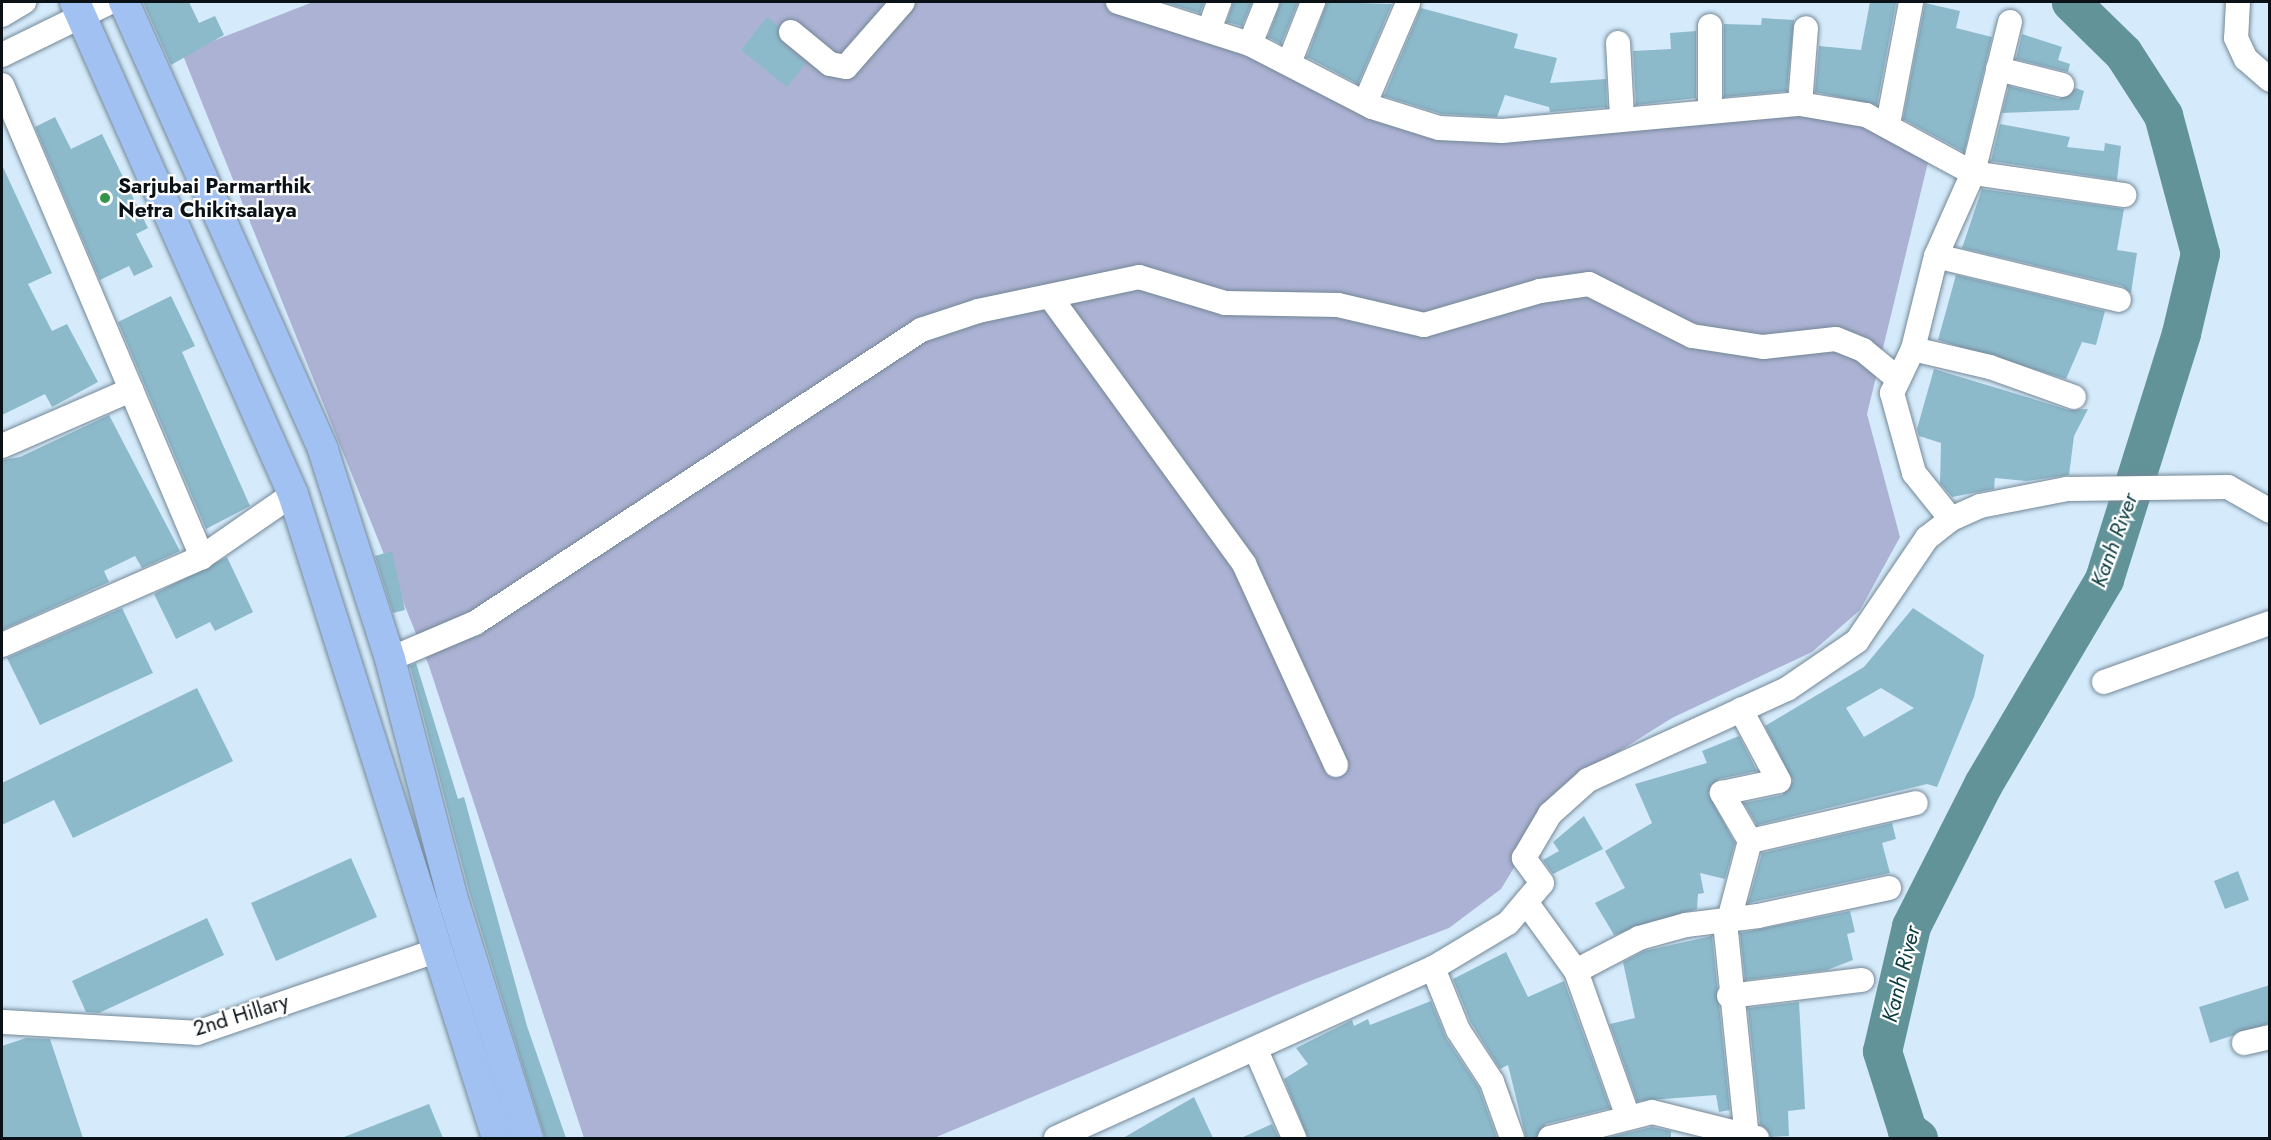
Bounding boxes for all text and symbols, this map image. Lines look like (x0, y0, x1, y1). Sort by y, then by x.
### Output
place label: Sarjubai Parmarthik Netra Chikitsalaya (118, 173, 311, 223)
marker: Sarjubai Parmarthik Netra Chikitsalaya (96, 189, 114, 207)
water label: Kanh River (2085, 489, 2143, 591)
water label: Kanh River (1876, 923, 1926, 1025)
street label: 2nd Hillary (190, 989, 292, 1041)

